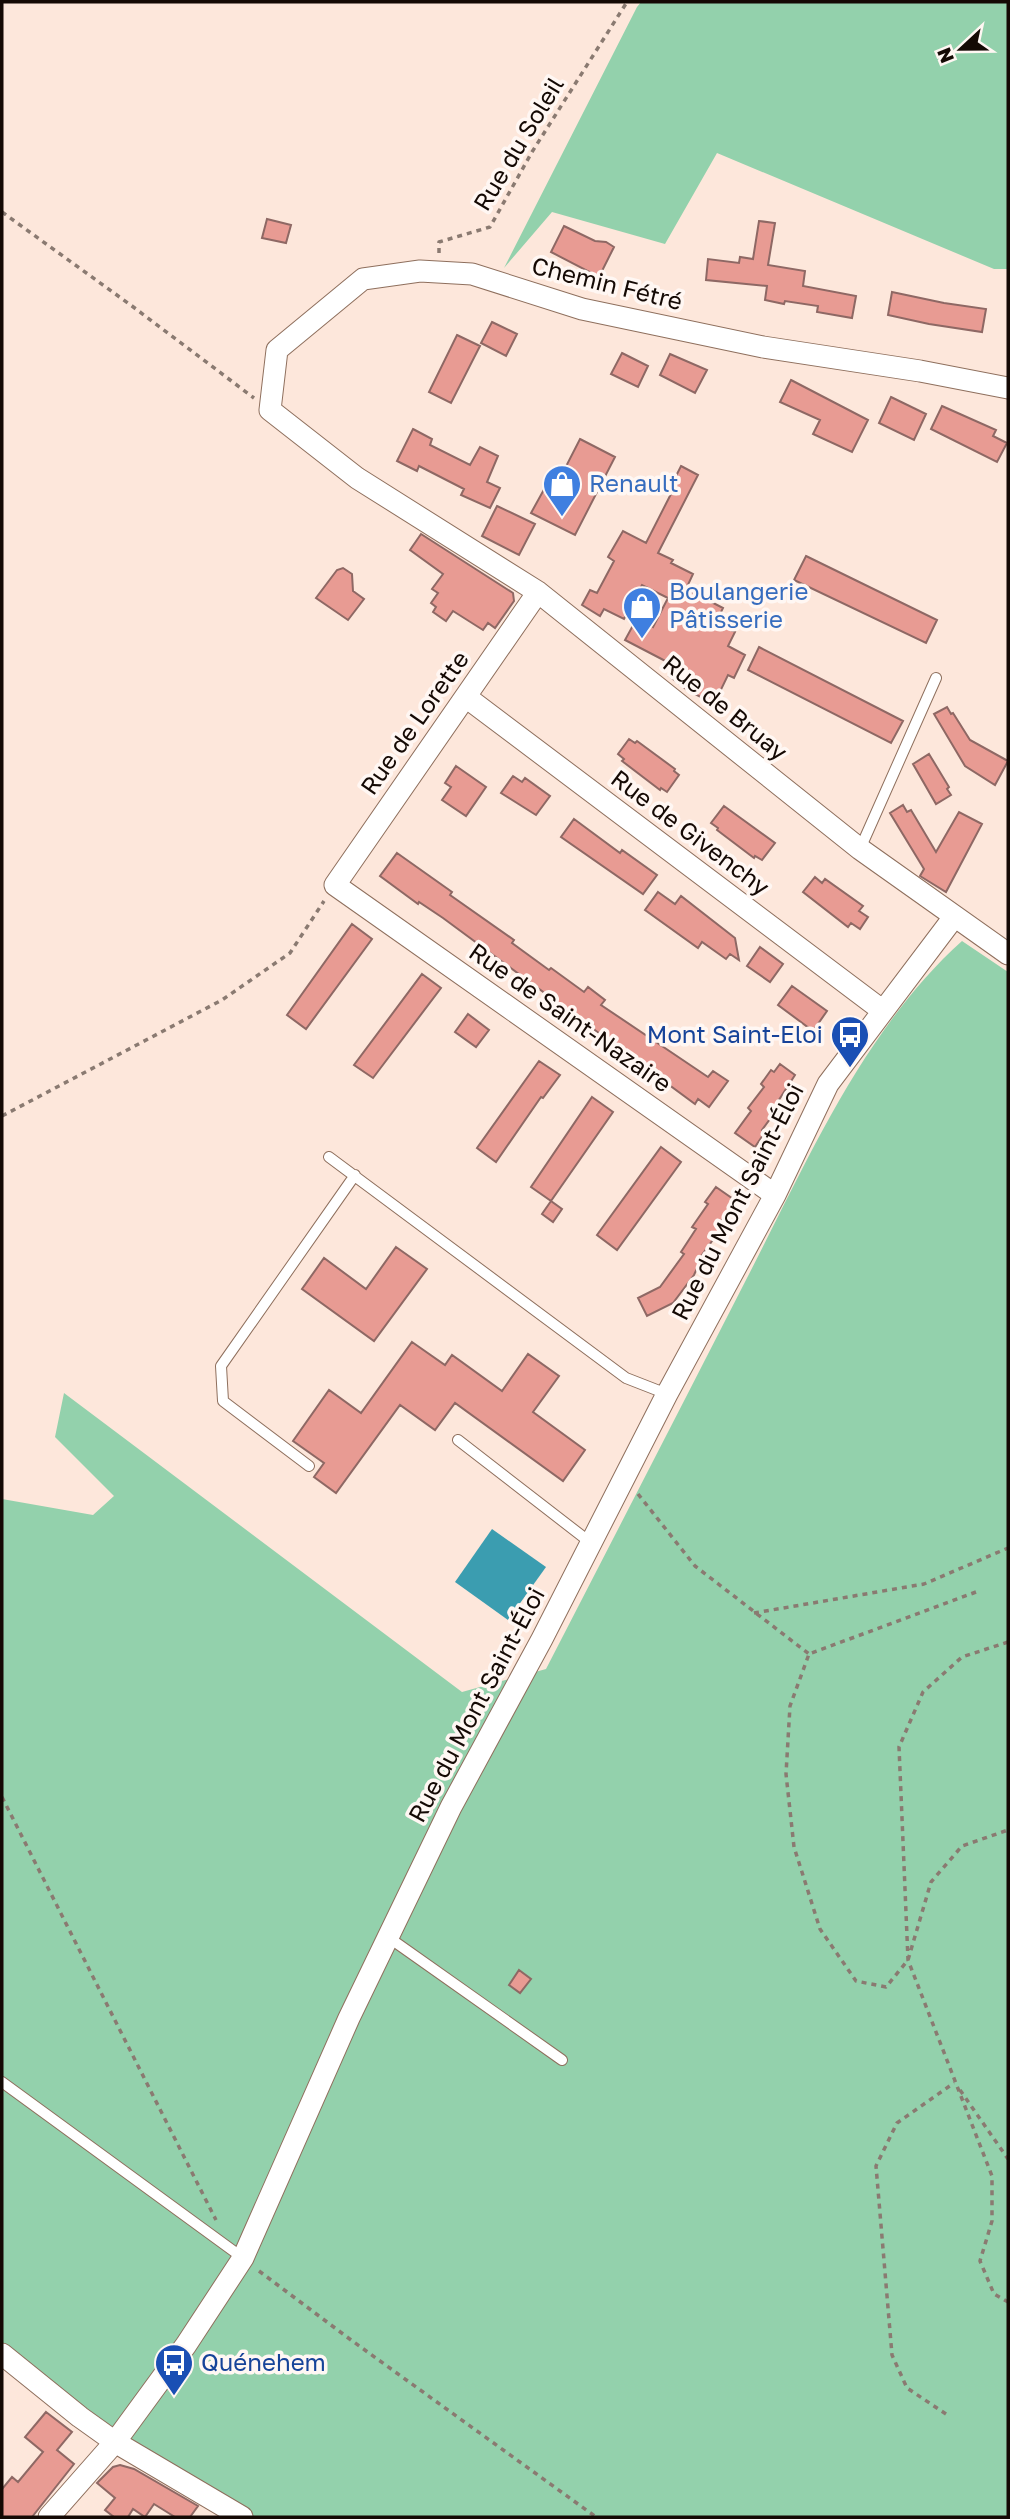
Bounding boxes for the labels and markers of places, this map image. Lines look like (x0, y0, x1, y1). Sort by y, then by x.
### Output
shop icon: Renault (541, 463, 583, 518)
place label: Renault (589, 468, 679, 497)
place label: Boulangerie Pâtisserie (669, 576, 808, 633)
shop icon: Boulangerie Pâtisserie (621, 585, 663, 640)
bus stop icon: Mont Saint-Eloi (829, 1014, 871, 1069)
place label: Mont Saint-Eloi (647, 1019, 823, 1048)
bus stop icon: Quénehem (153, 2342, 195, 2397)
place label: Quénehem (201, 2347, 326, 2376)

